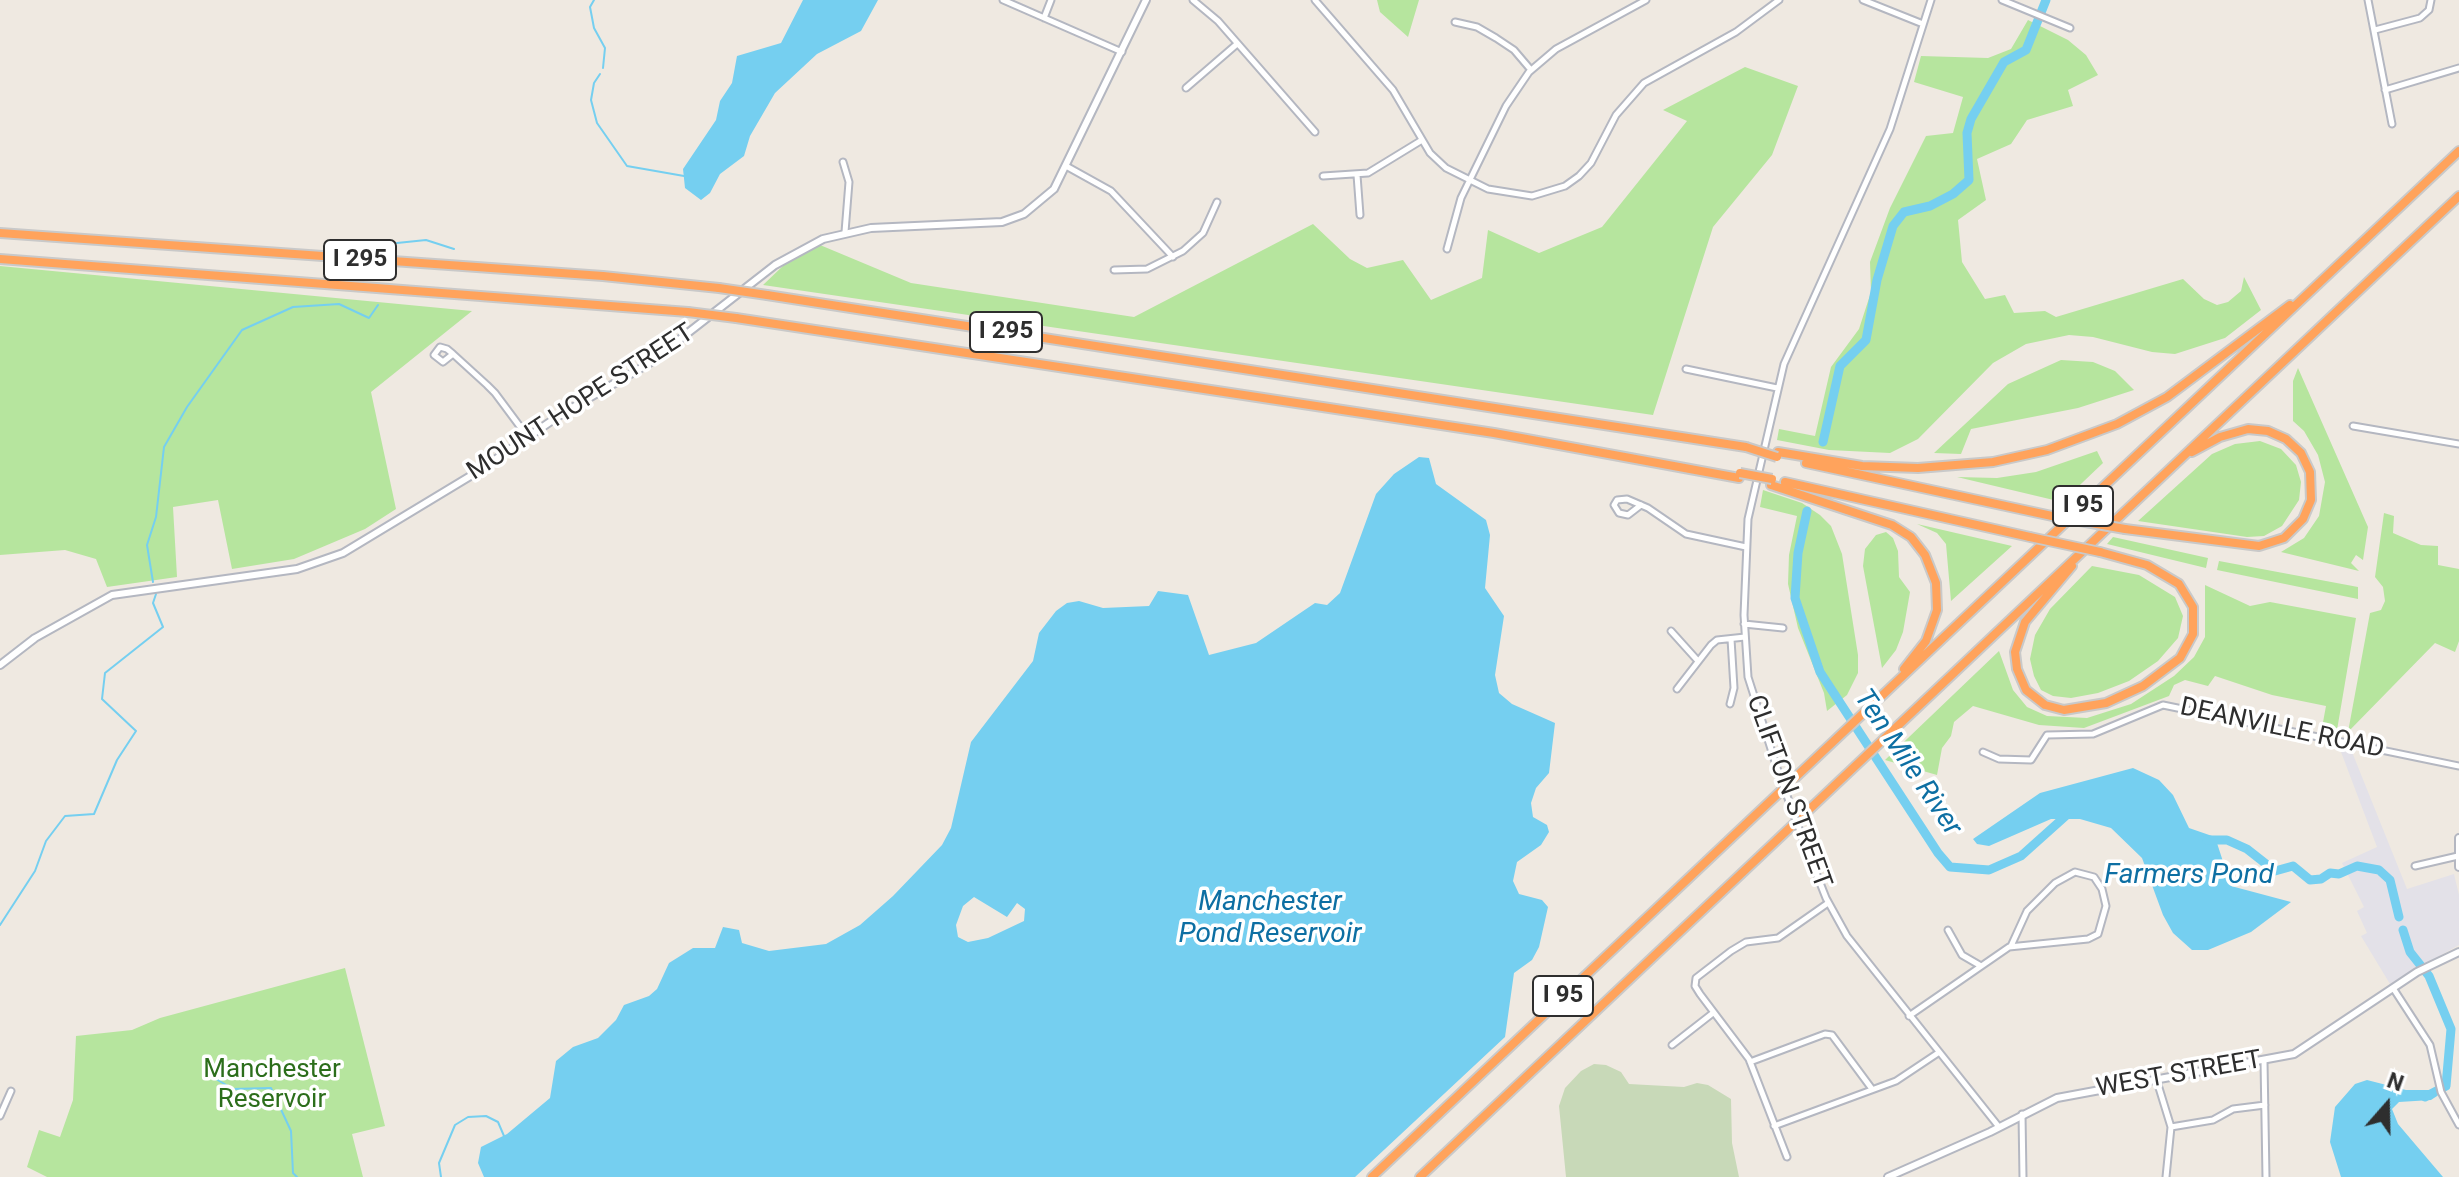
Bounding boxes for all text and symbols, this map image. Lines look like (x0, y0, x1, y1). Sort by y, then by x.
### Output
road number: I 295 (324, 240, 396, 280)
road number: I 295 (970, 312, 1042, 352)
street label: MOUNT HOPE STREET (462, 318, 700, 488)
road number: I 95 (2053, 486, 2113, 526)
water label: Ten Mile River (1846, 683, 1968, 843)
street label: CLIFTON STREET (1739, 691, 1837, 893)
street label: DEANVILLE ROAD (2177, 692, 2387, 766)
water label: Farmers Pond (2104, 859, 2274, 893)
water label: Manchester Pond Reservoir (1179, 886, 1361, 952)
road number: I 95 (1533, 976, 1593, 1016)
street label: WEST STREET (2094, 1045, 2264, 1105)
park label: Manchester Reservoir (203, 1054, 341, 1116)
north arrow (2347, 1065, 2427, 1145)
text: N (2384, 1068, 2407, 1096)

